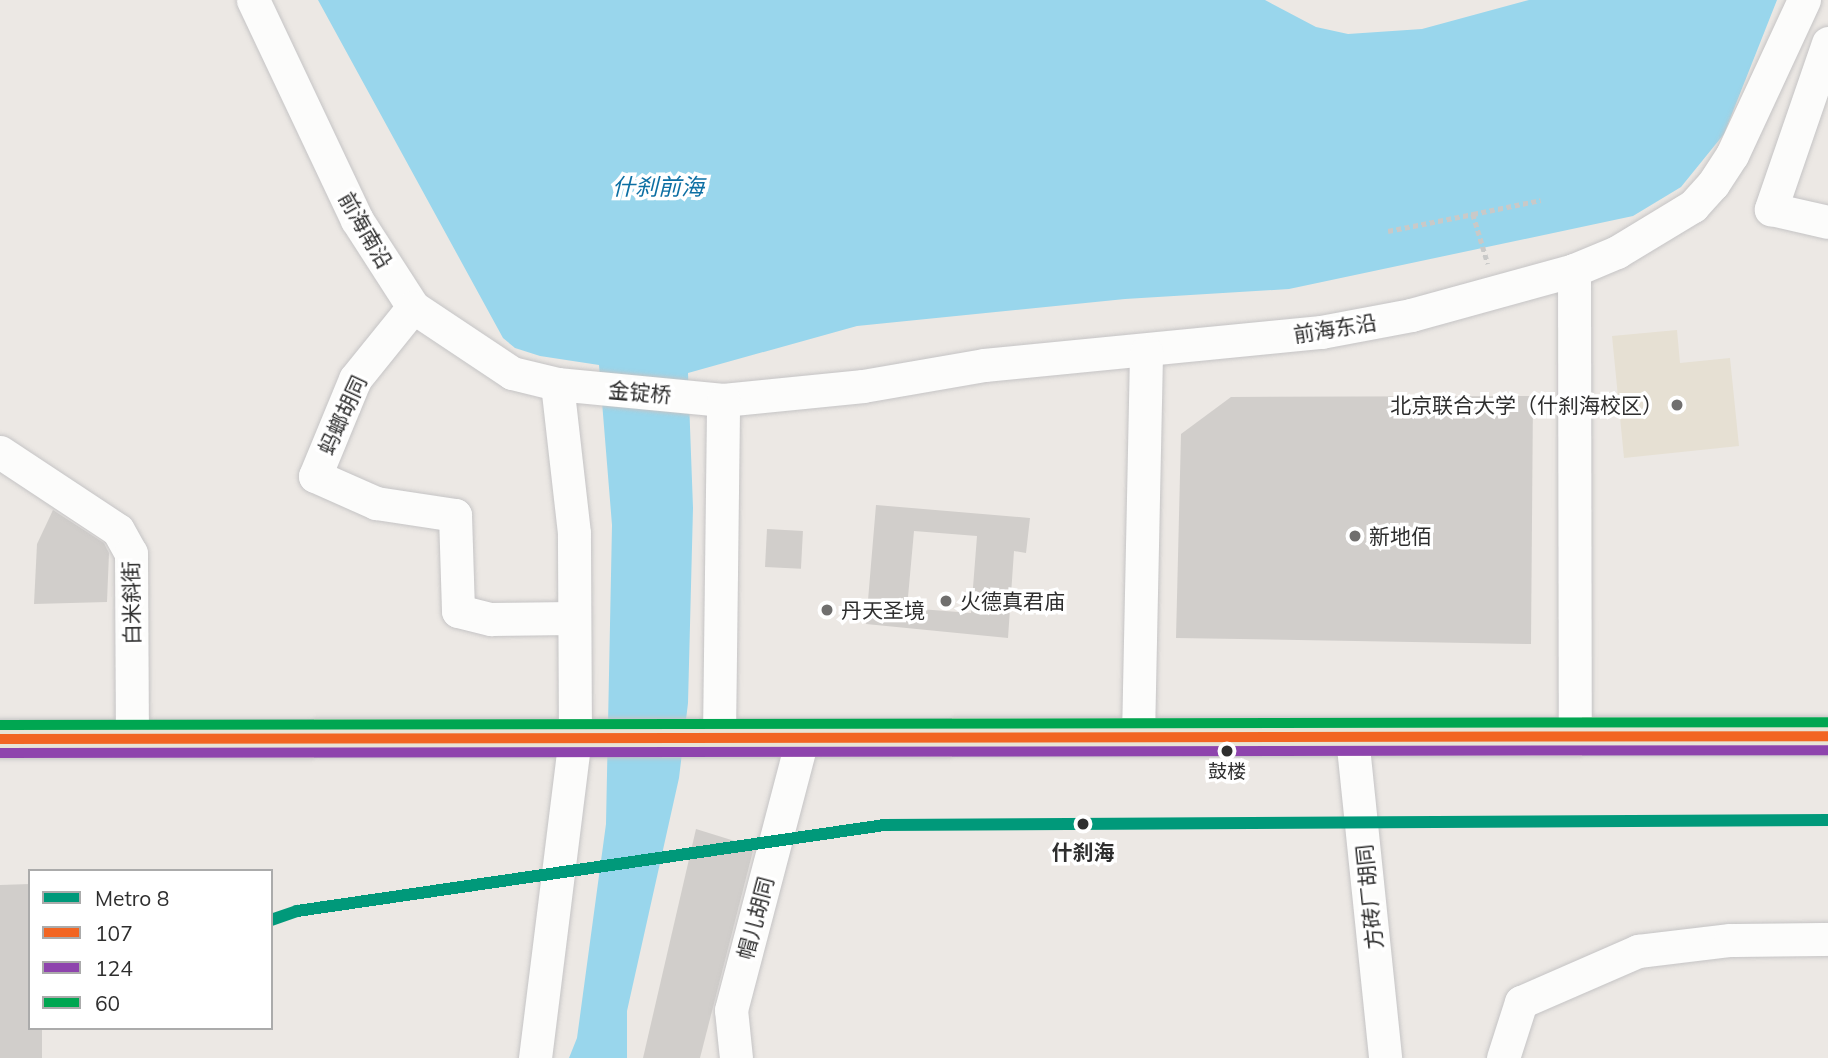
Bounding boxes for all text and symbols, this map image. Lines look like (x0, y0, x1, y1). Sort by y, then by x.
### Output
water label: 什刹前海 (612, 173, 704, 201)
street label: 前海南沿 (334, 187, 398, 273)
street label: 前海东沿 (1292, 309, 1378, 347)
street label: 蚂螂胡同 (313, 372, 371, 458)
street label: 金锭桥 (608, 377, 672, 407)
place label: 北京联合大学（什刹海校区） (1390, 392, 1663, 418)
marker: 北京联合大学（什刹海校区） (1669, 397, 1685, 413)
place label: 新地佰 (1369, 523, 1432, 549)
marker: 新地佰 (1347, 528, 1363, 544)
street label: 白米斜街 (118, 561, 144, 645)
place label: 火德真君庙 (960, 588, 1065, 614)
marker: 火德真君庙 (938, 593, 954, 609)
place label: 丹天圣境 (841, 597, 925, 623)
marker: 丹天圣境 (819, 602, 835, 618)
marker: 鼓楼 (1220, 744, 1234, 758)
place label: 鼓楼 (1208, 761, 1246, 783)
marker: 什刹海 (1071, 812, 1095, 836)
place label: 什刹海 (1052, 839, 1114, 865)
street label: 方砖厂胡同 (1351, 843, 1387, 951)
legend (28, 869, 273, 1030)
street label: 帽儿胡同 (732, 874, 778, 962)
text: Metro 8 (95, 885, 169, 911)
text: 107 (95, 920, 133, 946)
text: 124 (95, 955, 133, 981)
text: 60 (95, 990, 120, 1016)

